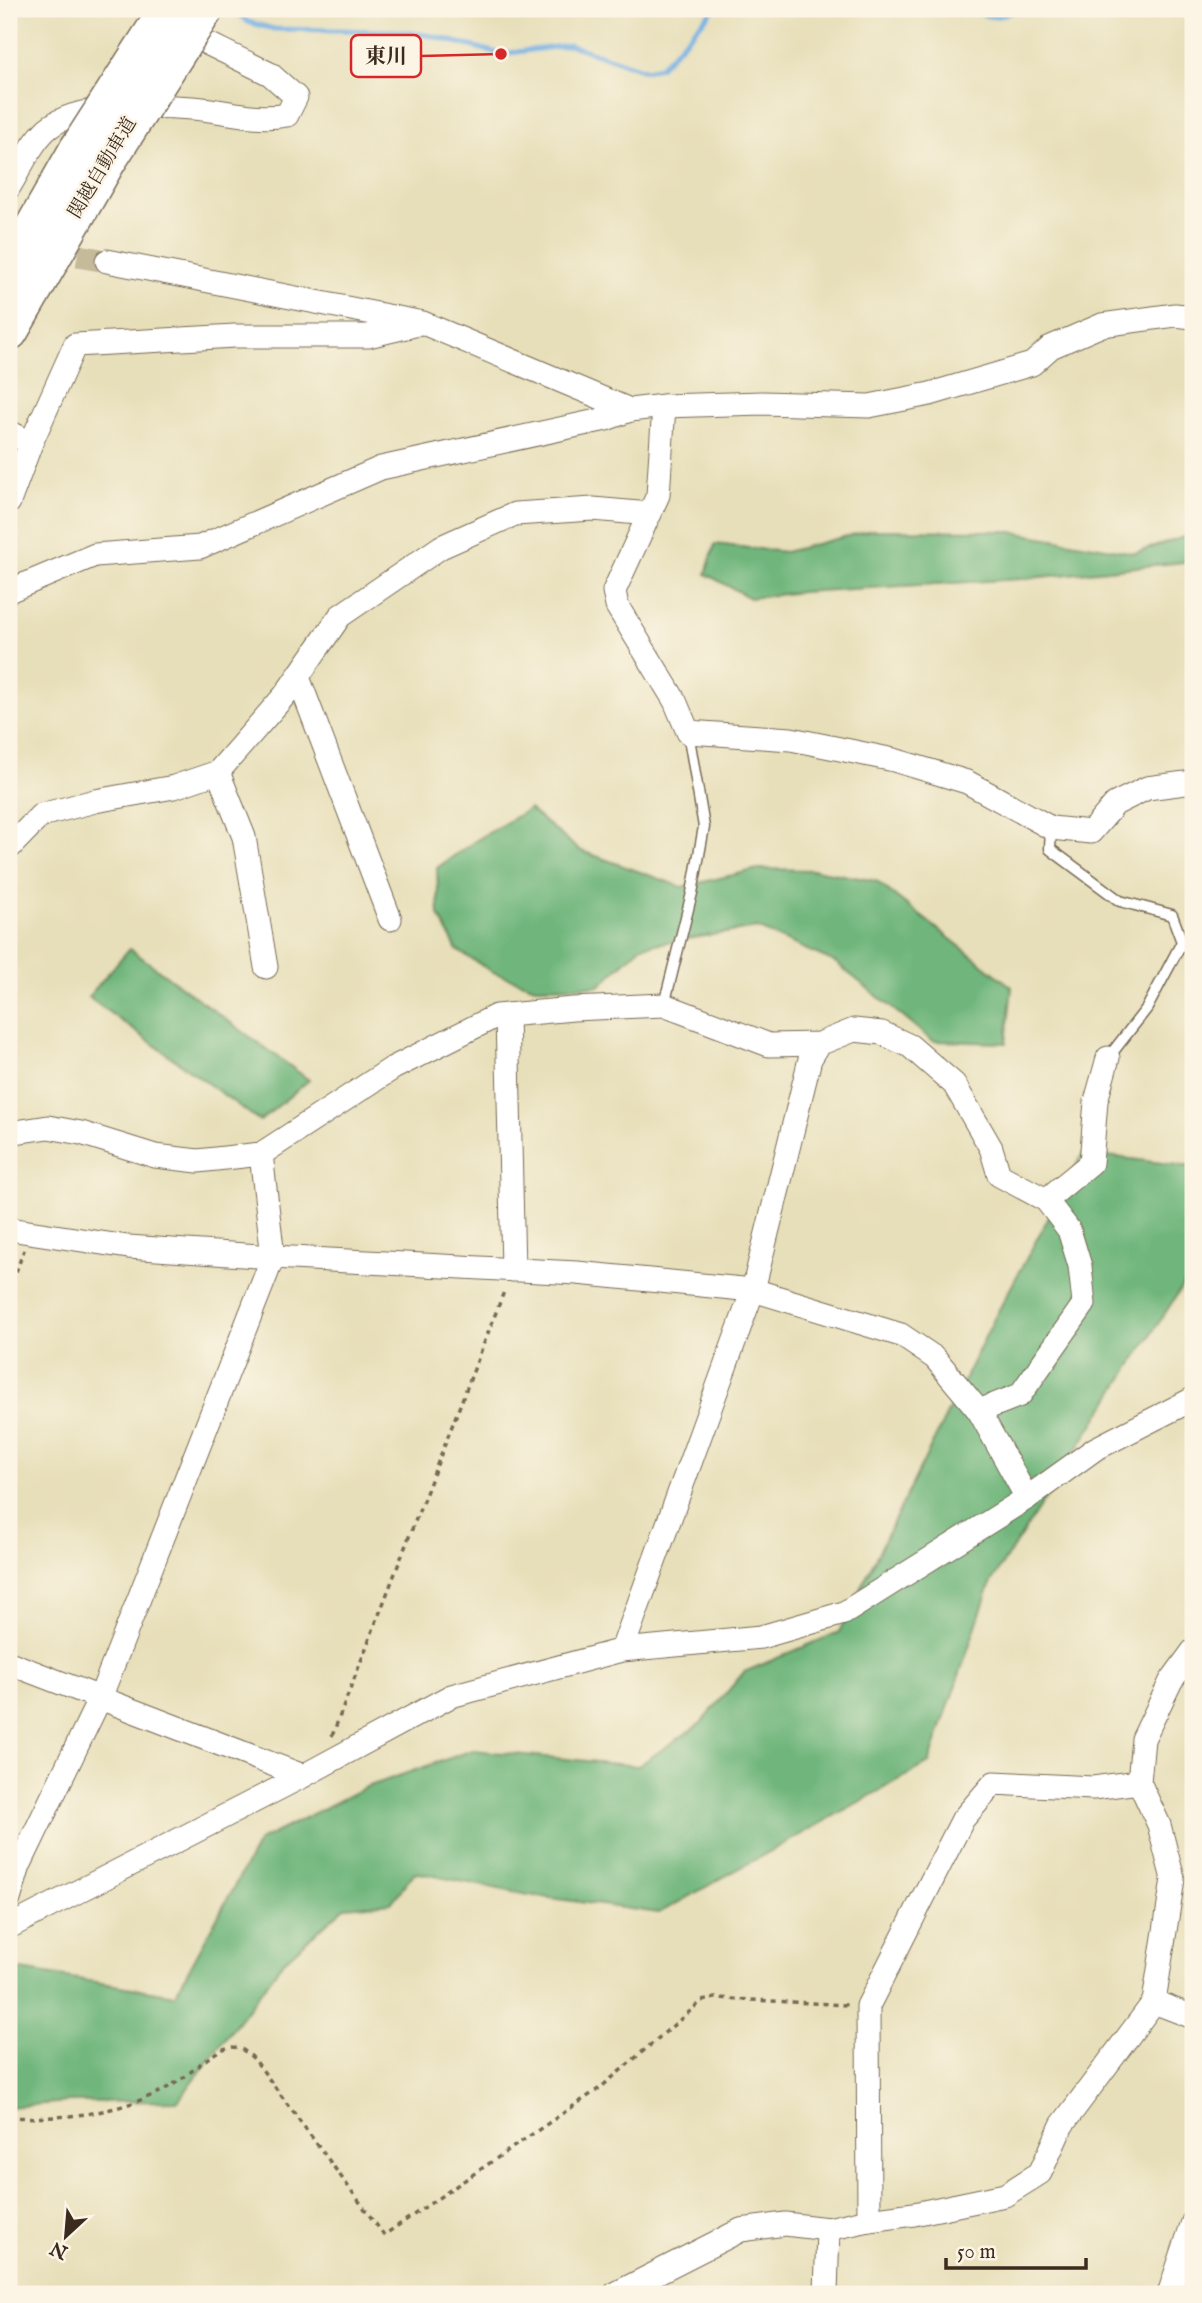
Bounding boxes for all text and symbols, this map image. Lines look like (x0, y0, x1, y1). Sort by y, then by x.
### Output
callout: 東川 (351, 35, 421, 77)
text: 東川 (365, 44, 407, 71)
street label: 関越自動車道 (63, 113, 143, 223)
north arrow (32, 2202, 102, 2272)
scale bar (946, 2226, 1086, 2270)
text: N (46, 2235, 73, 2264)
text: 50 m (957, 2239, 996, 2266)

